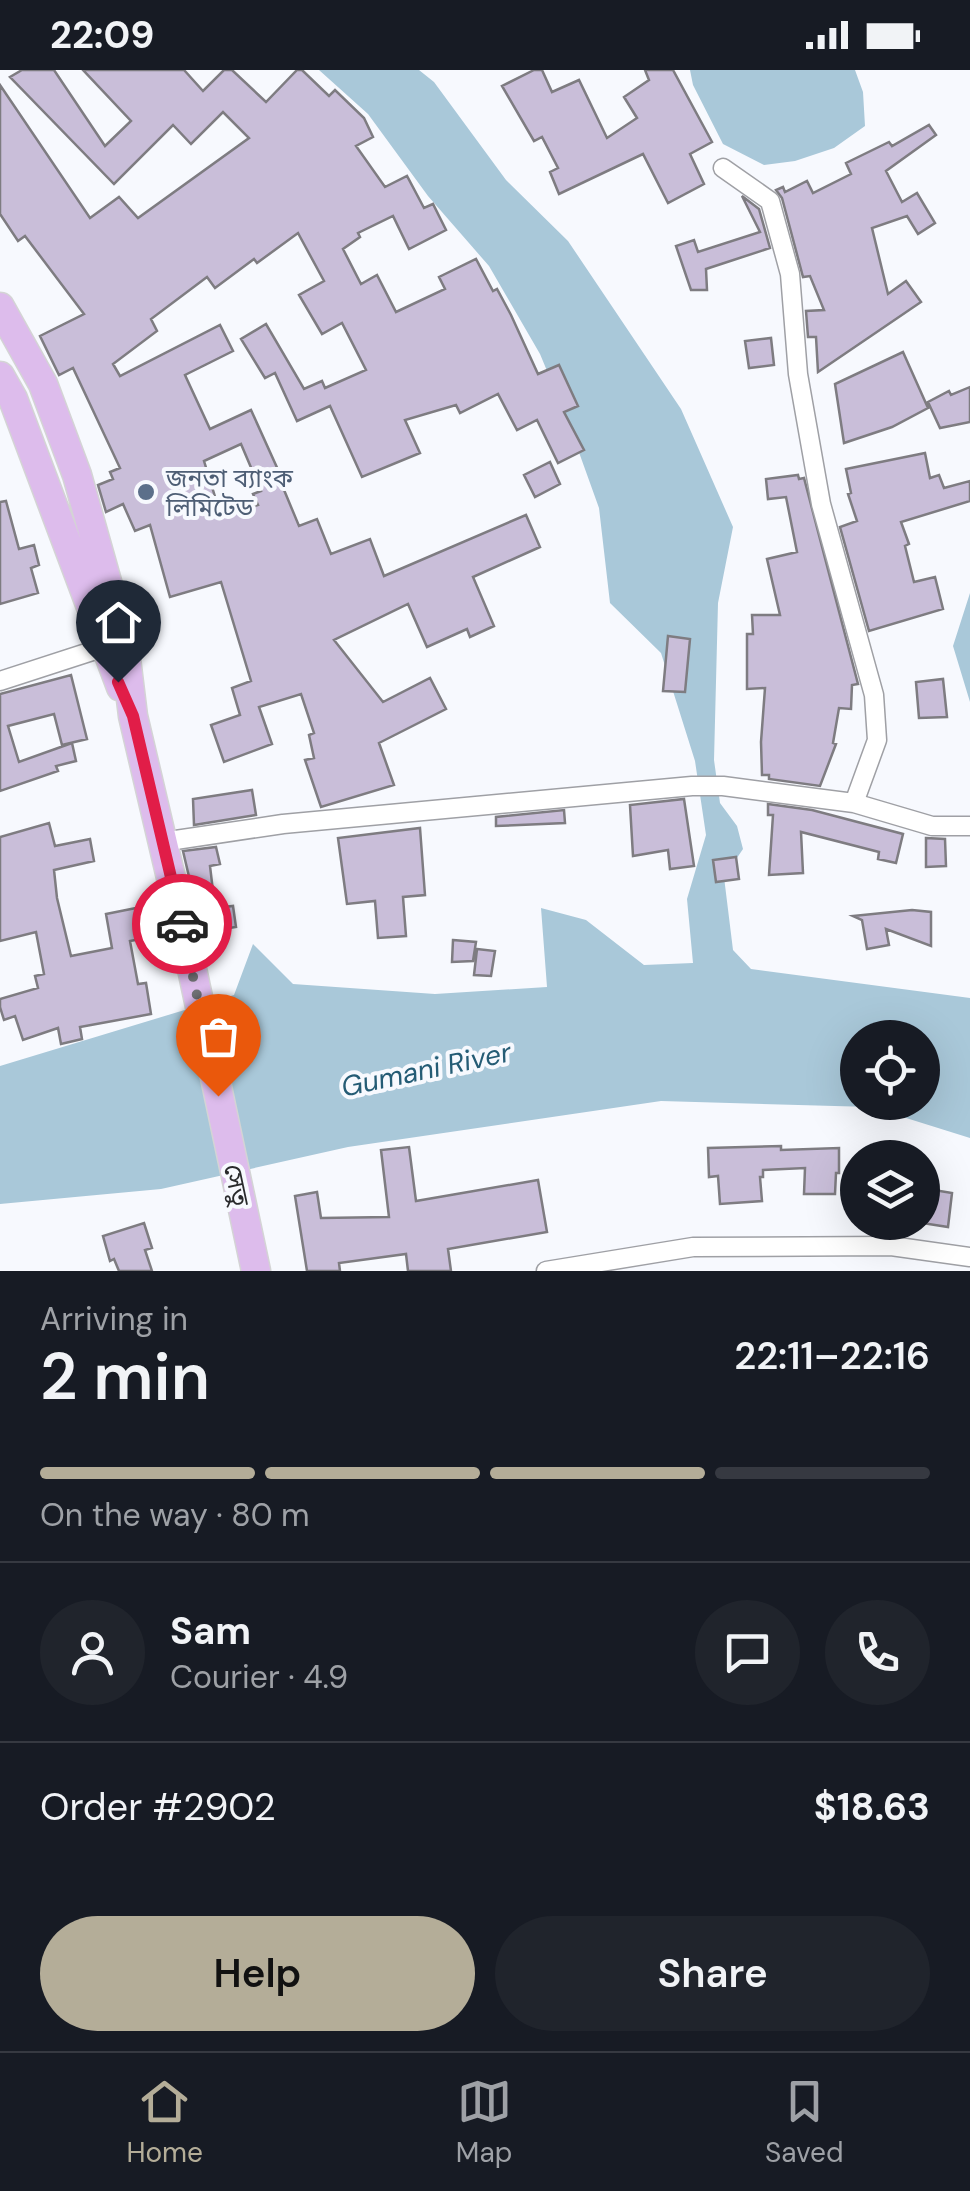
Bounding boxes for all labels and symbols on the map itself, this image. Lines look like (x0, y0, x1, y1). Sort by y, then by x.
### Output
place label: জনতা ব্যাংক লিমিটেড (165, 462, 294, 524)
marker: জনতা ব্যাংক লিমিটেড (135, 481, 157, 503)
pin (76, 580, 161, 683)
courier (132, 874, 232, 974)
pin (176, 994, 261, 1097)
water label: Gumani River (338, 1033, 515, 1106)
street label: সেতু (216, 1161, 257, 1210)

